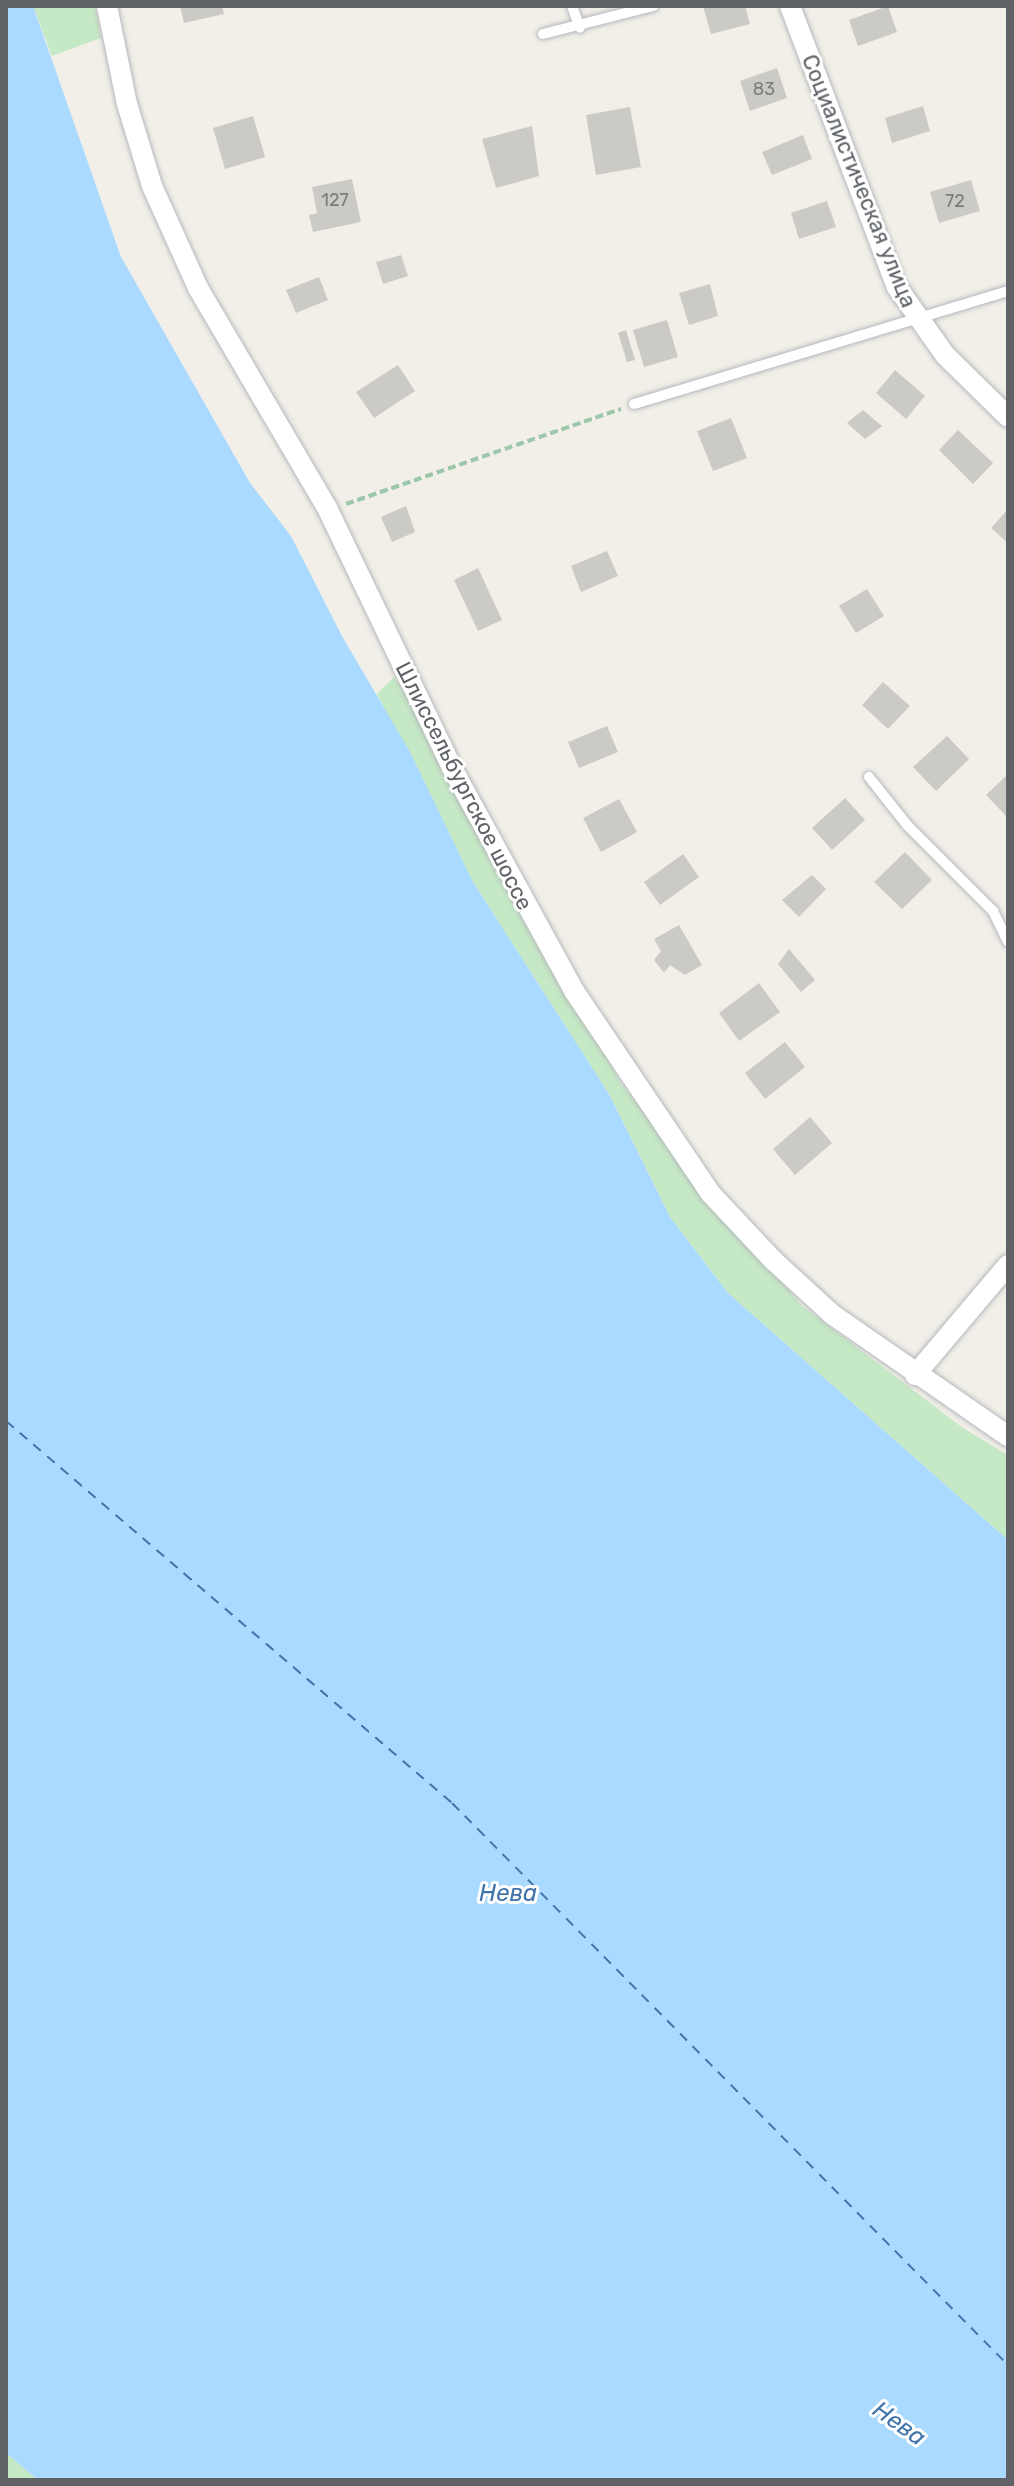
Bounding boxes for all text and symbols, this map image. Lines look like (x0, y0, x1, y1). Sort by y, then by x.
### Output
street label: Социалистическая улица (796, 51, 922, 311)
house number: 83 (753, 78, 775, 100)
house number: 127 (321, 189, 349, 211)
house number: 72 (945, 190, 965, 212)
street label: Шлиссельбургское шоссе (390, 657, 538, 915)
water label: Нева (479, 1880, 537, 1908)
water label: Нева (867, 2396, 931, 2452)

